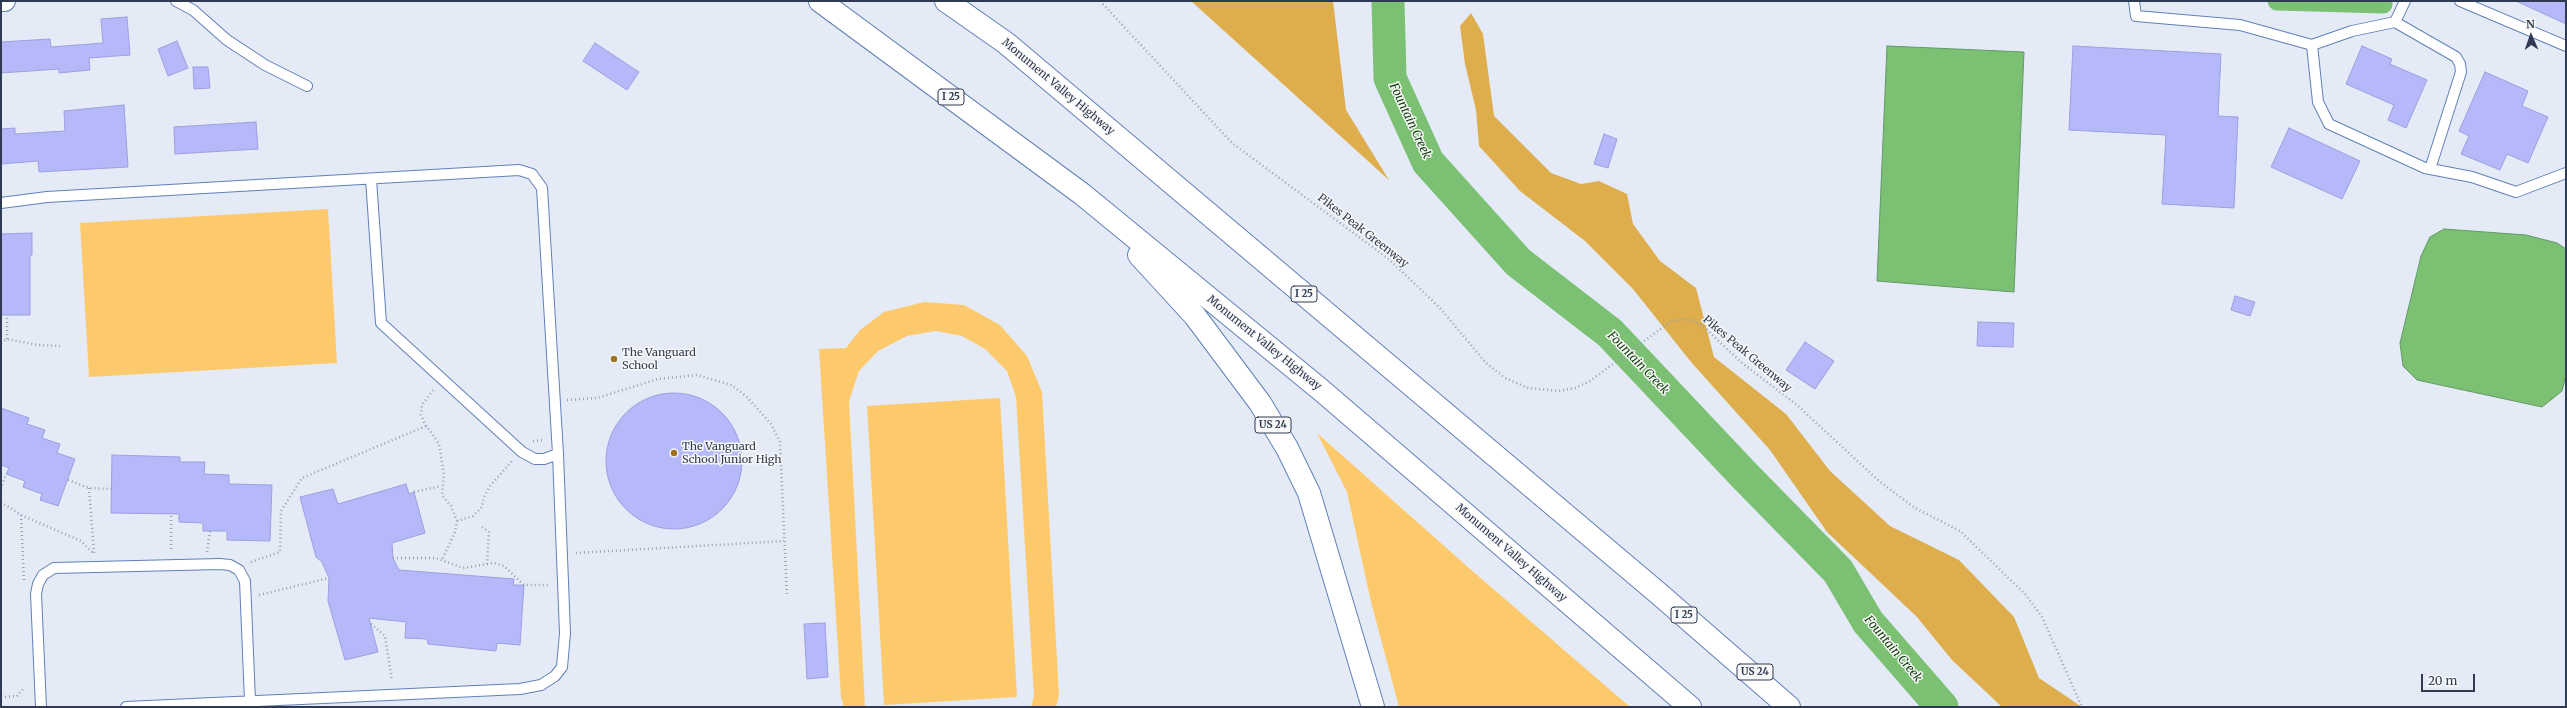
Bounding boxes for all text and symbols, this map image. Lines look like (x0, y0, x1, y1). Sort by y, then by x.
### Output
north arrow (2511, 16, 2551, 56)
text: N (2526, 17, 2535, 31)
street label: Monument Valley Highway (999, 36, 1117, 138)
water label: Fountain Creek (1386, 81, 1434, 161)
road number: I 25 (938, 89, 964, 105)
street label: Pikes Peak Greenway (1315, 191, 1411, 271)
road number: I 25 (1291, 286, 1317, 302)
street label: Monument Valley Highway (1204, 293, 1324, 393)
street label: Pikes Peak Greenway (1700, 313, 1794, 395)
water label: Fountain Creek (1604, 329, 1672, 397)
place label: The Vanguard School (622, 346, 696, 372)
marker: The Vanguard School (609, 354, 619, 364)
road number: US 24 (1255, 417, 1291, 433)
place label: The Vanguard School Junior High (682, 440, 782, 466)
marker: The Vanguard School Junior High (669, 448, 679, 458)
street label: Monument Valley Highway (1453, 501, 1569, 605)
road number: I 25 (1671, 607, 1697, 623)
water label: Fountain Creek (1861, 613, 1925, 685)
road number: US 24 (1737, 664, 1773, 680)
scale bar (2423, 666, 2477, 692)
text: 20 m (2428, 673, 2457, 688)

